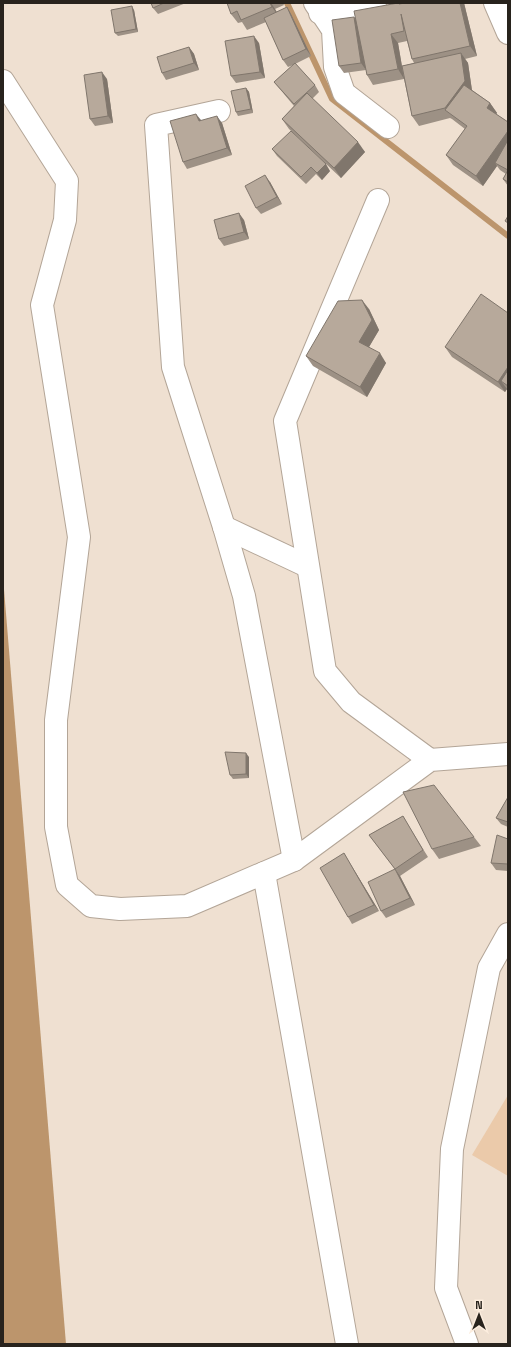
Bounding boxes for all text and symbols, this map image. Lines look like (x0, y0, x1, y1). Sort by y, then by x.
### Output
north arrow (459, 1295, 499, 1335)
text: N (475, 1298, 483, 1312)

